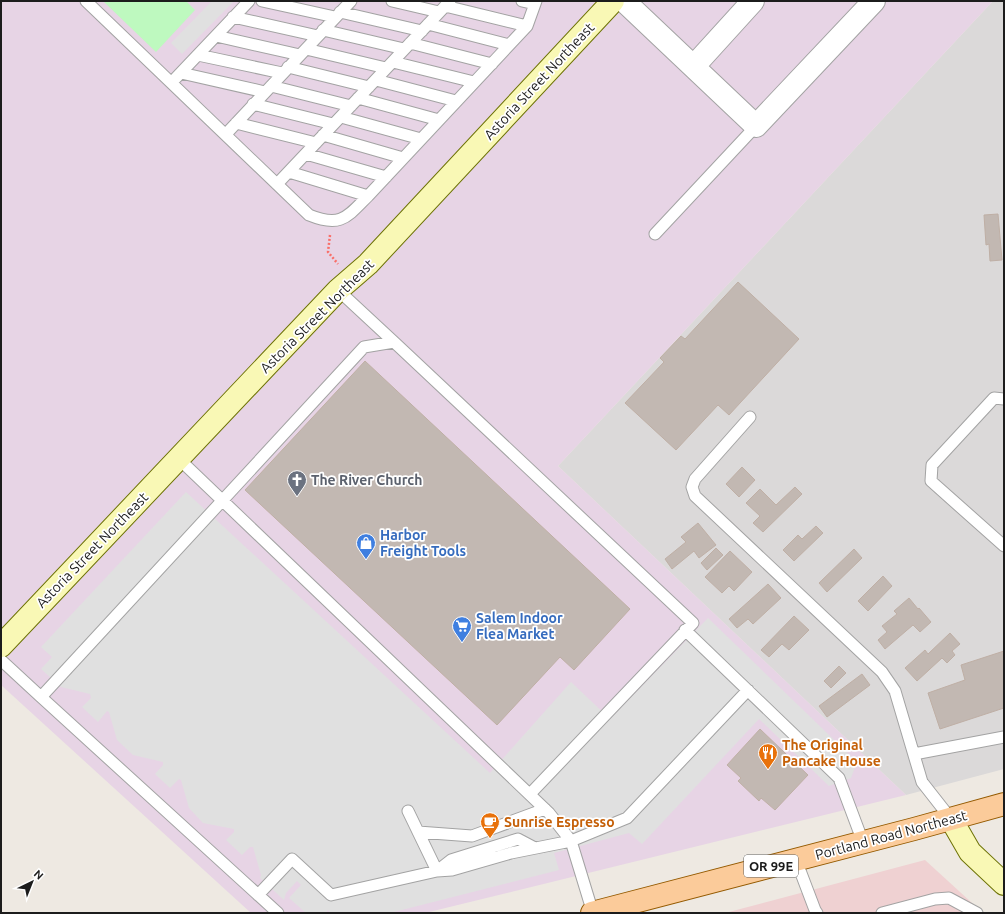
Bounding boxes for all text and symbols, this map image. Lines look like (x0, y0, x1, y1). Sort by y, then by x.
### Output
street label: Astoria Street Northeast (481, 19, 598, 143)
street label: Astoria Street Northeast (257, 256, 377, 376)
church icon: The River Church (286, 469, 308, 497)
place label: The River Church (311, 472, 422, 488)
street label: Astoria Street Northeast (33, 489, 152, 611)
place label: Harbor Freight Tools (380, 527, 467, 559)
shop icon: Harbor Freight Tools (355, 532, 377, 560)
place label: Salem Indoor Flea Market (476, 610, 563, 642)
supermarket icon: Salem Indoor Flea Market (451, 615, 473, 643)
place label: The Original Pancake House (782, 737, 881, 769)
restaurant icon: The Original Pancake House (757, 742, 779, 770)
street label: Portland Road Northeast (813, 807, 969, 863)
cafe icon: Sunrise Espresso (479, 811, 501, 839)
place label: Sunrise Espresso (504, 814, 615, 830)
road number: OR 99E (744, 855, 798, 877)
north arrow (12, 862, 52, 902)
text: N (32, 867, 46, 882)

